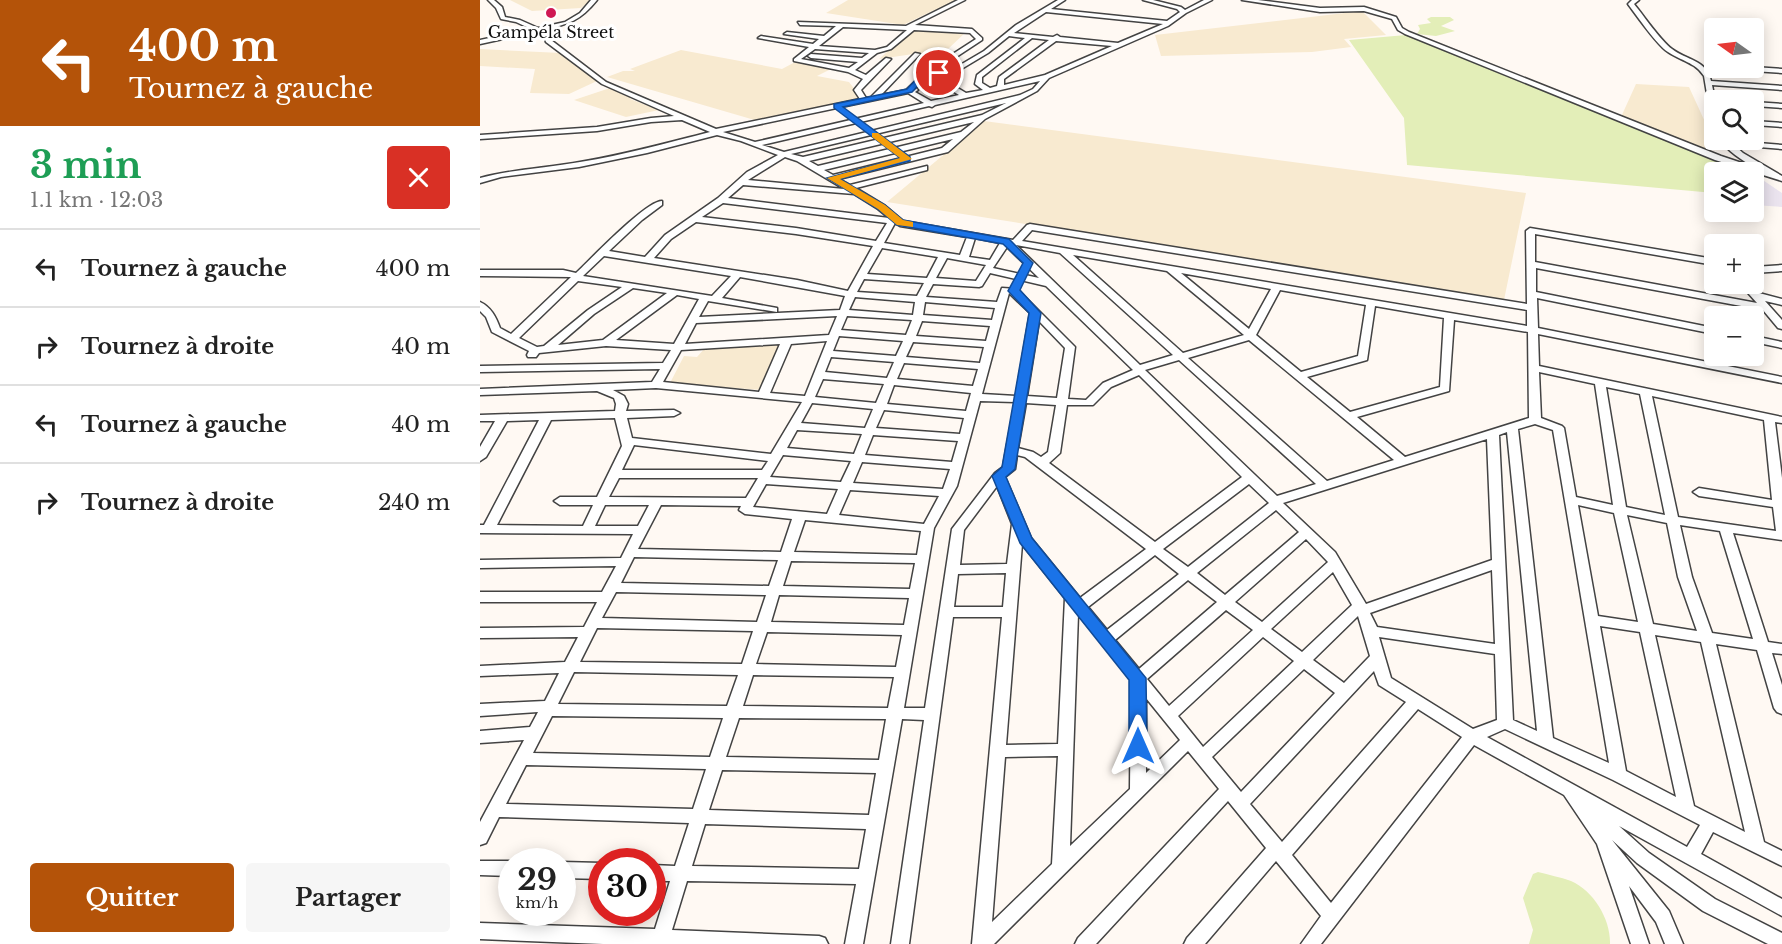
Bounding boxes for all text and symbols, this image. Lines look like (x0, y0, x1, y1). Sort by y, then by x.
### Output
marker: Gampéla Street (544, 6, 558, 20)
north arrow (1704, 18, 1764, 78)
map controls (1704, 18, 1764, 366)
text: 400 m (129, 20, 278, 72)
place label: Gampéla Street (488, 22, 614, 42)
icon: left (30, 24, 108, 102)
pin (913, 47, 964, 98)
icon: arrive (922, 56, 955, 89)
text: Tournez à gauche (129, 72, 373, 105)
button: search (1704, 90, 1764, 150)
text: 3 min (30, 143, 142, 188)
button: close (387, 146, 450, 209)
button: layers (1704, 162, 1764, 222)
text: 1.1 km · 12:03 (30, 188, 163, 212)
button: + (1704, 234, 1764, 294)
icon: left (30, 252, 63, 285)
text: Tournez à gauche (81, 255, 287, 282)
text: 400 m (376, 255, 450, 282)
button: − (1704, 306, 1764, 366)
icon: right (30, 330, 63, 363)
text: Tournez à droite (81, 333, 274, 360)
text: 40 m (392, 333, 450, 360)
icon: left (30, 408, 63, 441)
text: Tournez à gauche (81, 411, 287, 438)
text: 40 m (392, 411, 450, 438)
icon: right (30, 486, 63, 519)
text: Tournez à droite (81, 489, 274, 516)
text: 240 m (378, 489, 450, 516)
position arrow (1106, 714, 1170, 778)
speed limit sign: 30 (588, 848, 666, 926)
text: 29 (517, 861, 557, 898)
button: Quitter (30, 863, 234, 932)
button: Partager (246, 863, 450, 932)
text: km/h (516, 893, 558, 912)

